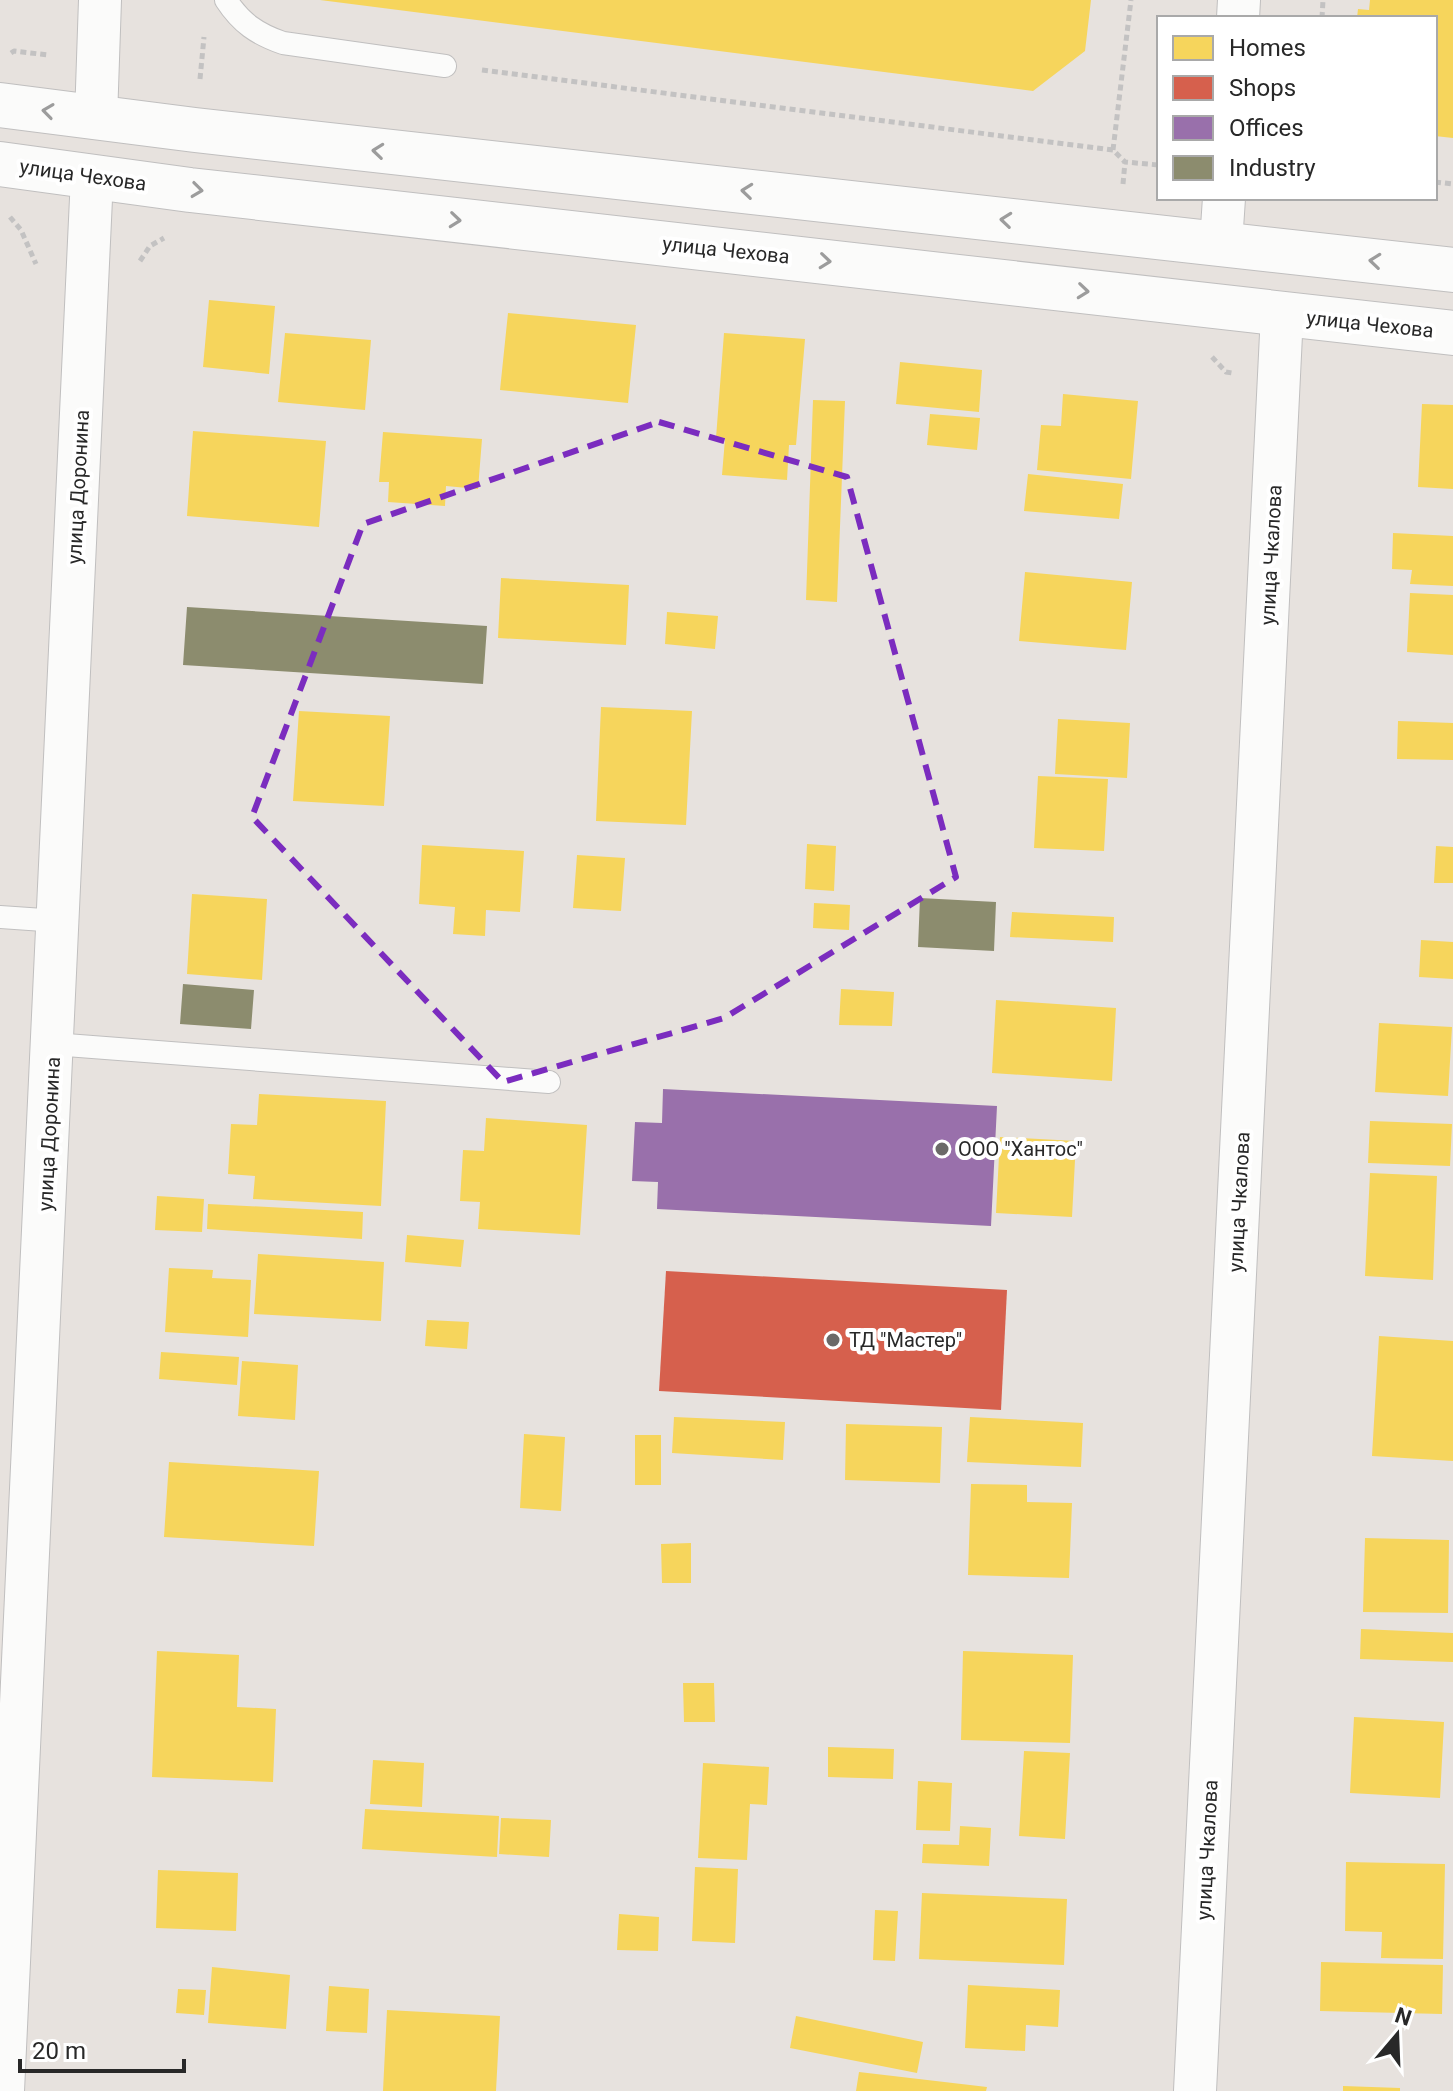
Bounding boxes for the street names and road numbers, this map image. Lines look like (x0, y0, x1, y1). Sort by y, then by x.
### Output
street label: улица Чехова (18, 154, 148, 196)
street label: улица Чехова (661, 231, 791, 269)
street label: улица Чехова (1305, 305, 1435, 343)
street label: улица Доронина (62, 409, 94, 565)
street label: улица Чкалова (1255, 484, 1287, 626)
street label: улица Доронина (33, 1056, 65, 1212)
street label: улица Чкалова (1223, 1131, 1255, 1273)
street label: улица Чкалова (1191, 1779, 1223, 1921)

